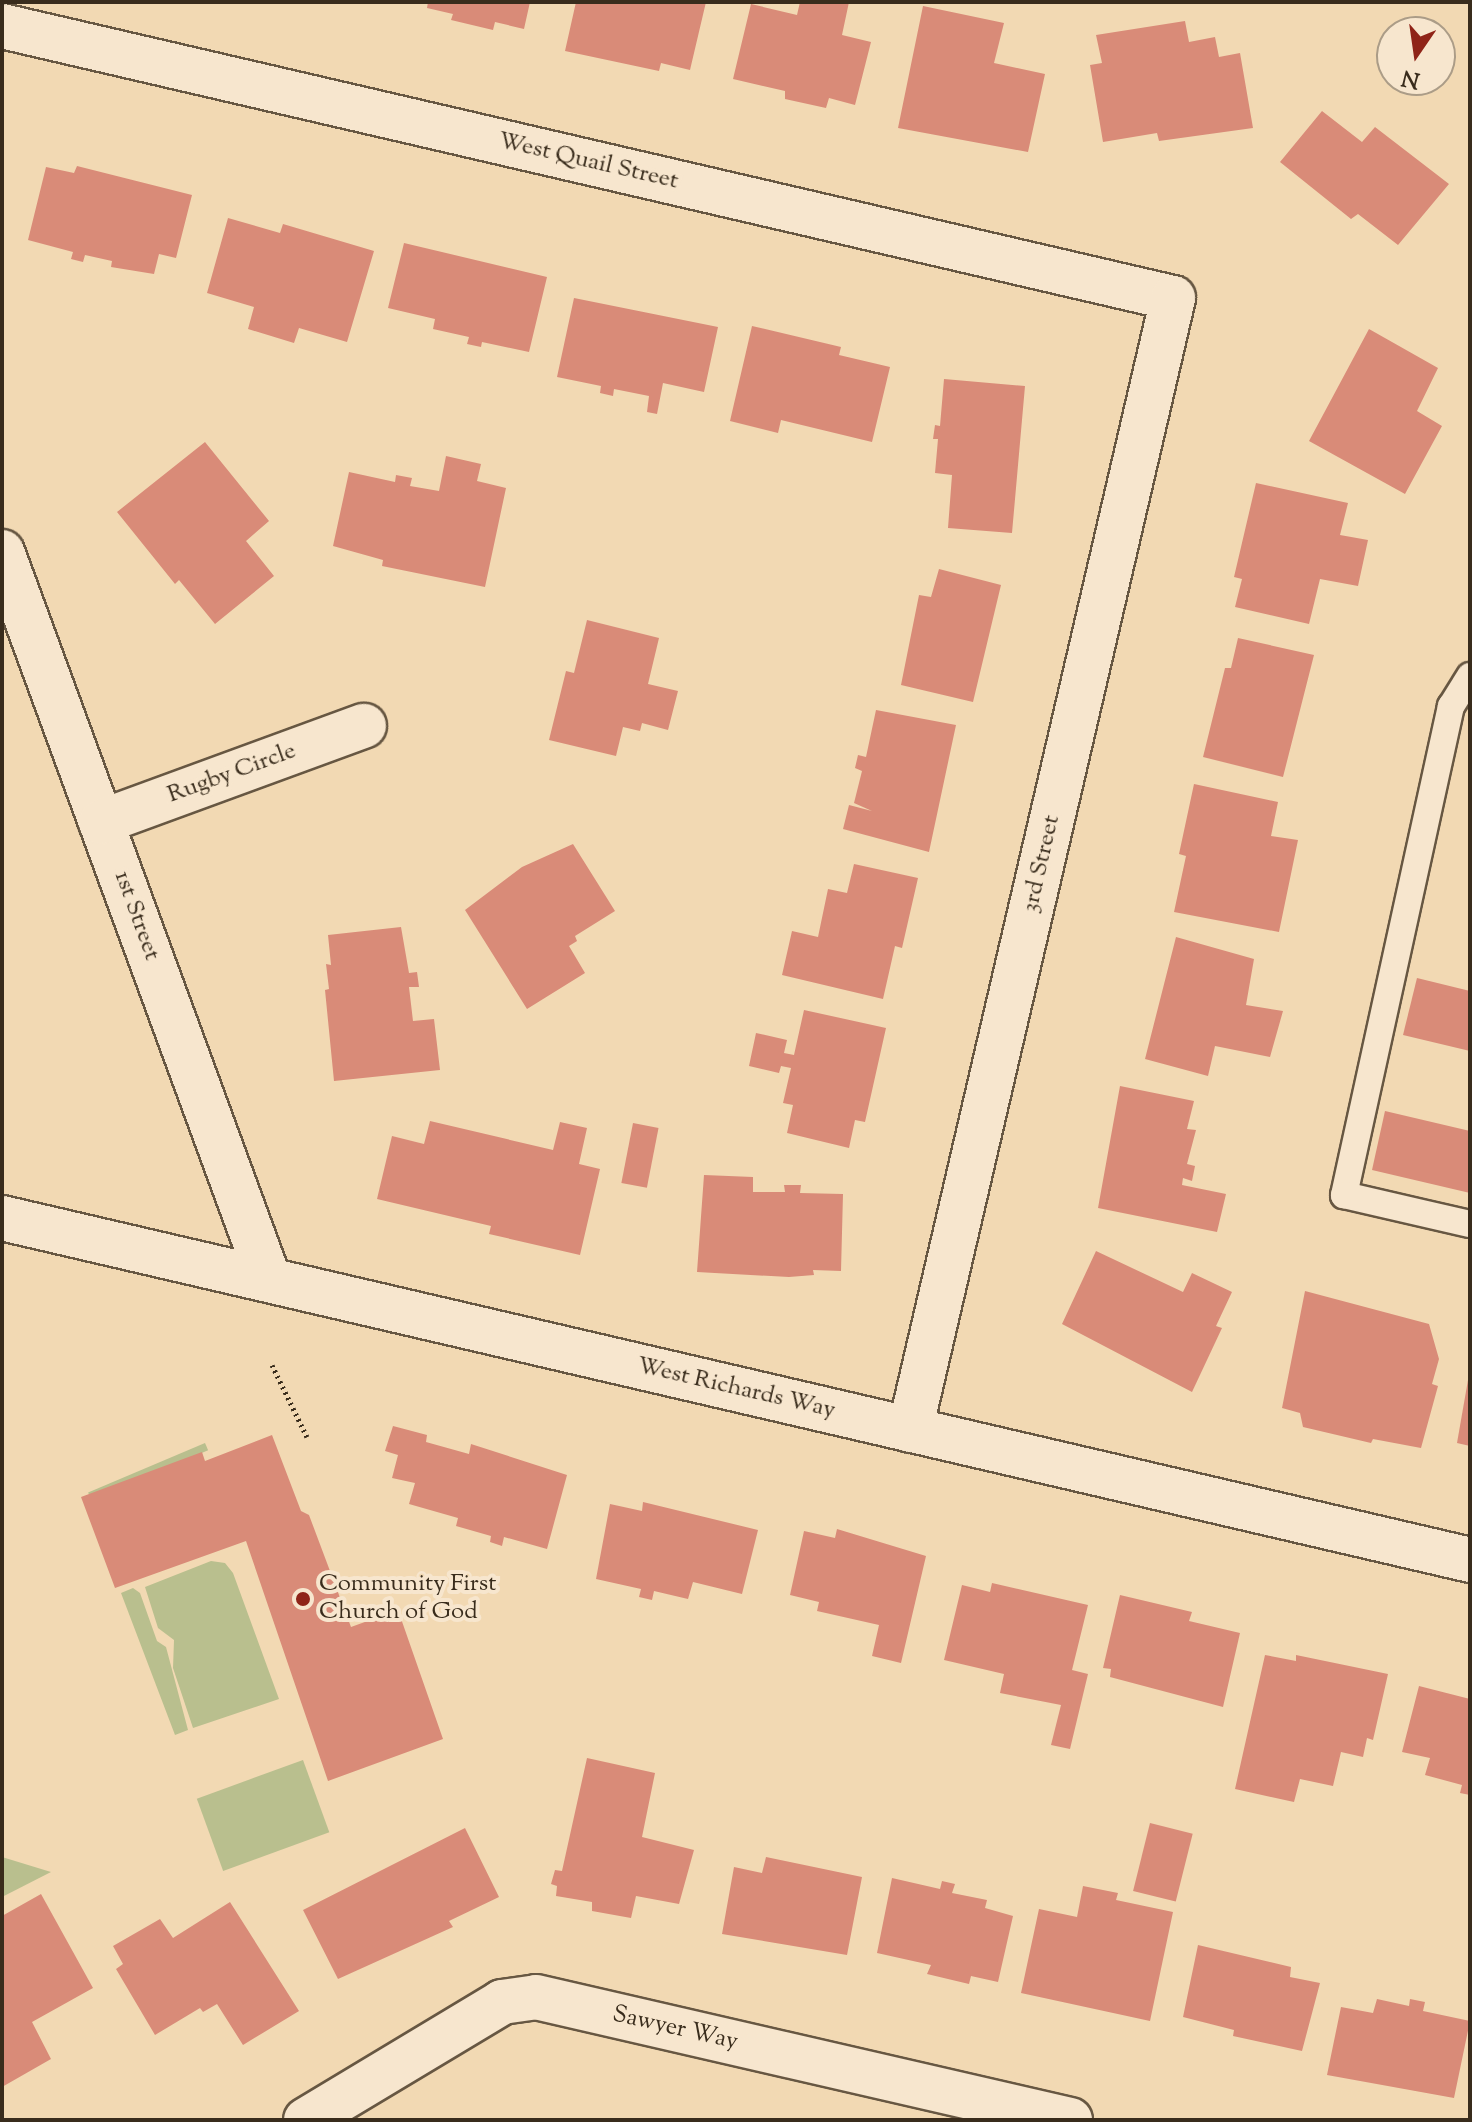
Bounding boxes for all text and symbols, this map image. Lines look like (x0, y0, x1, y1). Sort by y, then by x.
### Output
north arrow (1376, 16, 1456, 96)
text: N (1399, 60, 1423, 95)
street label: West Quail Street (495, 127, 681, 197)
street label: Rugby Circle (164, 737, 300, 811)
street label: 3rd Street (1017, 812, 1067, 916)
street label: 1st Street (107, 867, 165, 965)
street label: West Richards Way (634, 1352, 838, 1426)
place label: Community First Church of God (319, 1571, 497, 1627)
marker: Community First Church of God (294, 1590, 312, 1608)
street label: Sawyer Way (610, 2001, 740, 2057)

